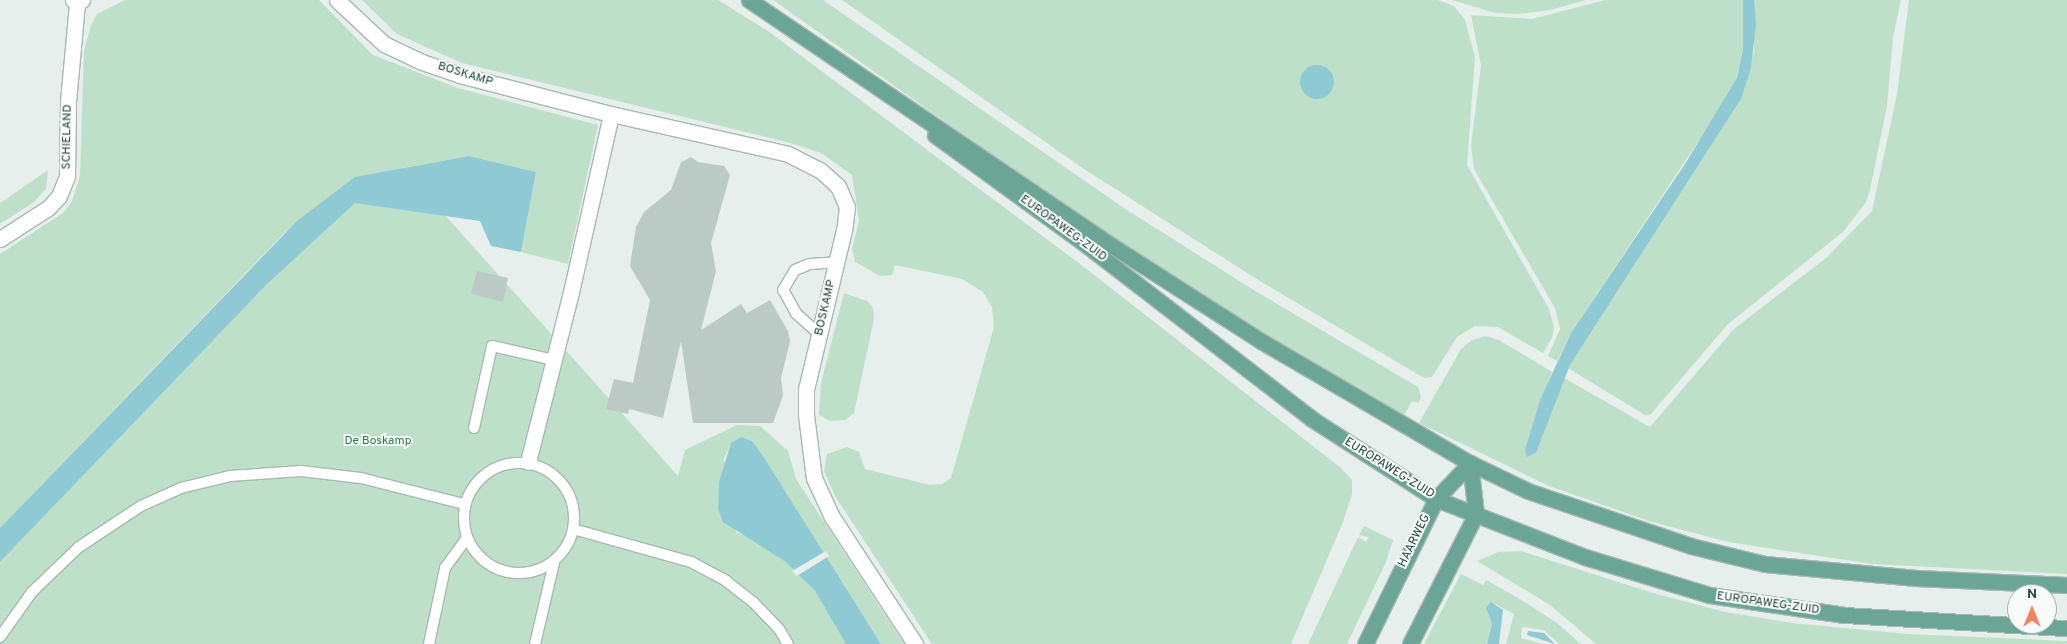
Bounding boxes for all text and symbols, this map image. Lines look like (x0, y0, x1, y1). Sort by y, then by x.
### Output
street label: BOSKAMP (436, 60, 494, 90)
street label: SCHIELAND (60, 104, 76, 170)
street label: EUROPAWEG-ZUID (1017, 193, 1109, 265)
street label: BOSKAMP (813, 279, 839, 337)
park label: De Boskamp (344, 435, 412, 449)
street label: EUROPAWEG-ZUID (1341, 435, 1437, 503)
street label: HAARWEG (1396, 512, 1434, 570)
north arrow (2007, 584, 2057, 634)
text: N (2027, 586, 2037, 603)
street label: EUROPAWEG-ZUID (1716, 590, 1820, 618)

